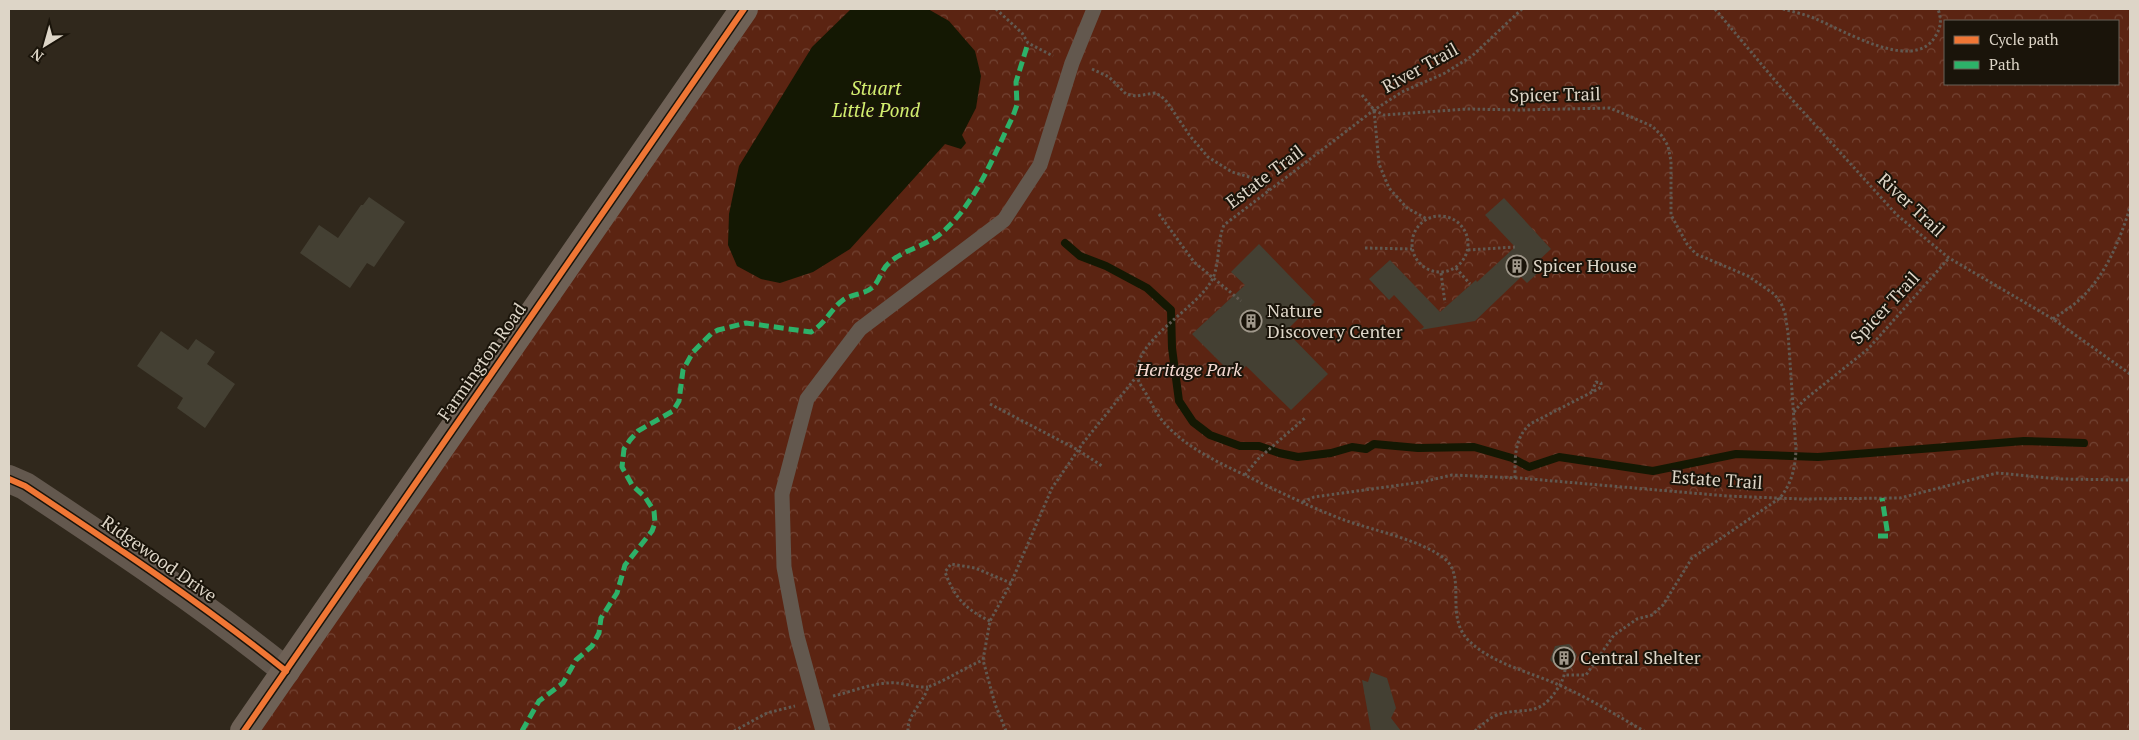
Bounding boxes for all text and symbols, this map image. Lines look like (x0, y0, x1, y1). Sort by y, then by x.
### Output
north arrow (20, 20, 70, 70)
legend (1944, 20, 2119, 85)
text: Cycle path (1989, 29, 2059, 49)
street label: River Trail (1377, 36, 1462, 98)
text: N (27, 45, 47, 67)
text: Path (1989, 54, 2020, 74)
water label: Stuart Little Pond (831, 75, 921, 122)
street label: Spicer Trail (1509, 81, 1601, 107)
street label: Estate Trail (1221, 139, 1308, 213)
street label: River Trail (1873, 167, 1950, 242)
place label: Spicer House (1533, 253, 1637, 277)
building icon: Spicer House (1505, 254, 1529, 278)
street label: Spicer Trail (1844, 266, 1924, 349)
street label: Farmington Road (432, 298, 531, 425)
place label: Nature Discovery Center (1267, 298, 1403, 343)
building icon: Nature Discovery Center (1239, 309, 1263, 333)
park label: Heritage Park (1135, 357, 1242, 381)
street label: Estate Trail (1671, 464, 1764, 494)
street label: Ridgewood Drive (97, 510, 222, 607)
place label: Central Shelter (1580, 645, 1701, 669)
building icon: Central Shelter (1552, 646, 1576, 670)

